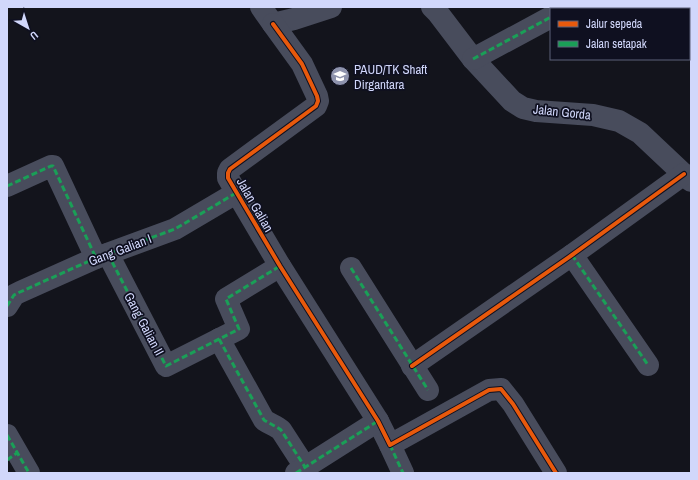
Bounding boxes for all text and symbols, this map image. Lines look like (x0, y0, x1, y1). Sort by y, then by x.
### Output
north arrow (8, 8, 48, 48)
legend (550, 8, 690, 60)
text: Jalur sepeda (586, 16, 643, 32)
text: U (27, 28, 41, 43)
text: Jalan setapak (586, 36, 647, 52)
place label: PAUD/TK Shaft Dirgantara (354, 61, 427, 93)
school or university icon: PAUD/TK Shaft Dirgantara (329, 65, 351, 87)
street label: Jalan Gorda (532, 101, 592, 123)
street label: Jalan Galian (233, 175, 277, 235)
street label: Gang Galian I (86, 230, 154, 270)
street label: Gang Galian II (120, 289, 168, 359)

